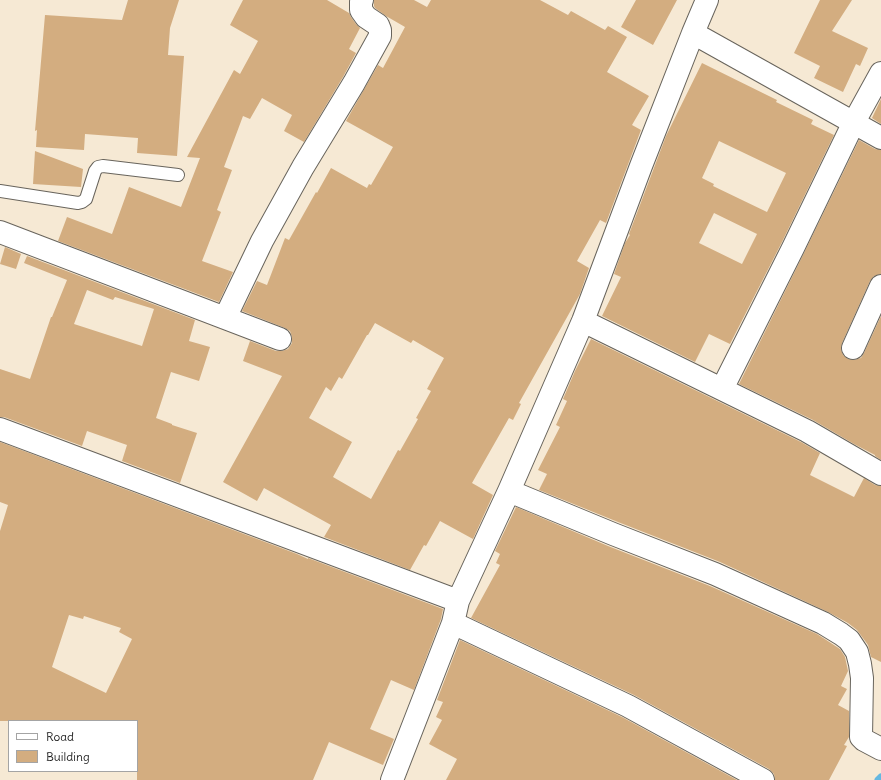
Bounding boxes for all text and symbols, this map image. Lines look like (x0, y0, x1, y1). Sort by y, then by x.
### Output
legend (8, 720, 138, 772)
text: Road (46, 729, 74, 744)
text: Building (46, 749, 90, 764)

